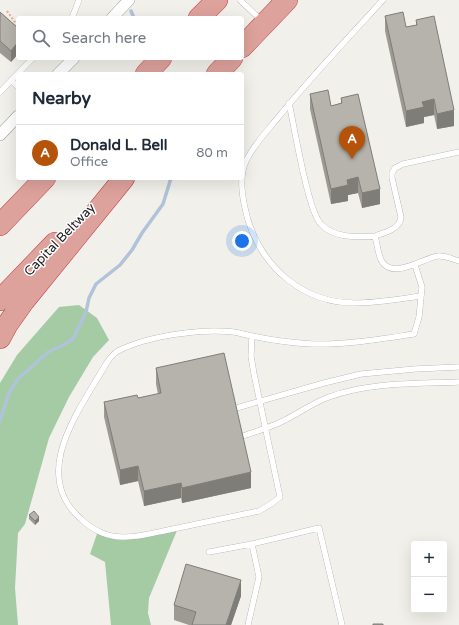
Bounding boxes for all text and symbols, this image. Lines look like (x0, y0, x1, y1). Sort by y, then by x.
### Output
search box (16, 16, 244, 60)
icon: search (30, 27, 52, 49)
text: Search here (62, 29, 146, 47)
text: Nearby (32, 88, 91, 109)
pin: A (339, 126, 365, 159)
text: Donald L. Bell (70, 136, 168, 154)
text: A (40, 145, 50, 161)
text: 80 m (196, 145, 228, 161)
text: Office (70, 154, 108, 170)
street label: Capital Beltway (21, 200, 99, 280)
your location (232, 231, 252, 251)
map controls (411, 541, 447, 613)
button: + (411, 541, 447, 577)
button: − (411, 577, 447, 613)

